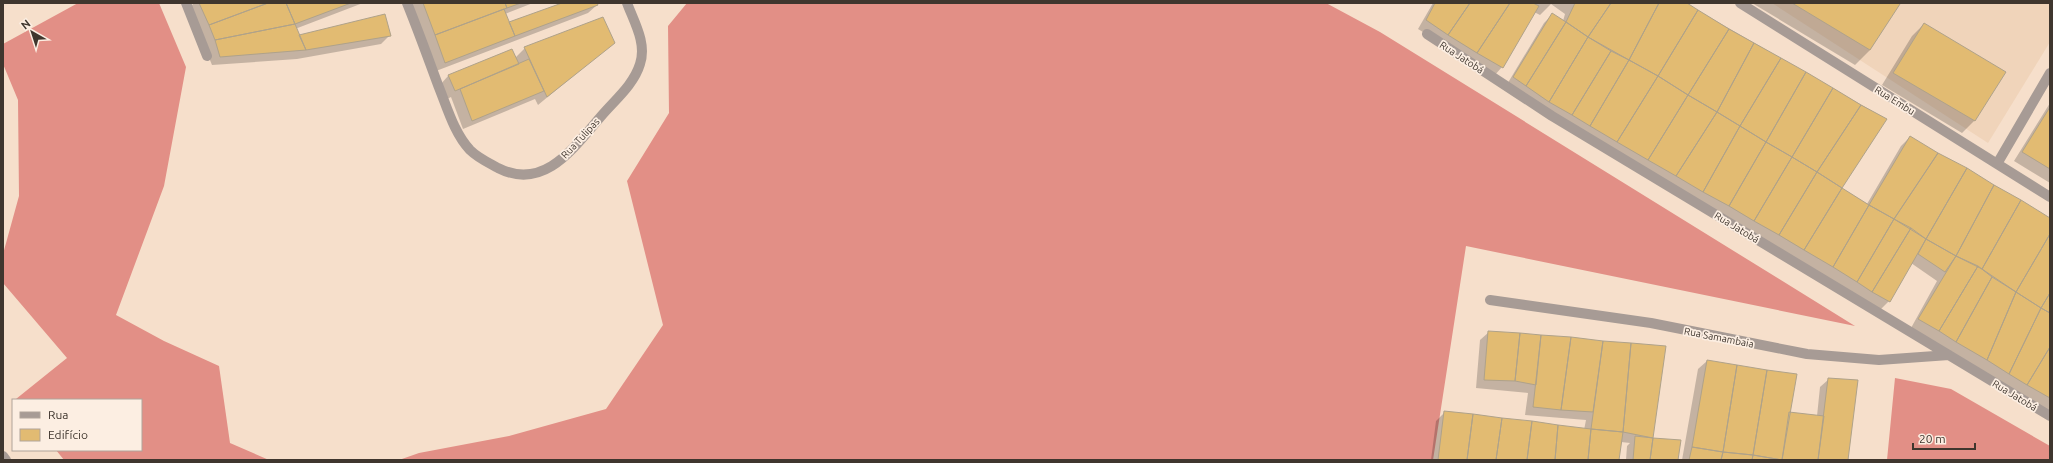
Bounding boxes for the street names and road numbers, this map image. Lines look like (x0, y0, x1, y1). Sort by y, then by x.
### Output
street label: Rua Jatobá (1438, 39, 1486, 76)
street label: Rua Embu (1873, 84, 1917, 117)
street label: Rua Tulipas (559, 116, 602, 161)
street label: Rua Jatobá (1712, 210, 1761, 245)
street label: Rua Samambaia (1683, 325, 1755, 350)
street label: Rua Jatobá (1990, 378, 2039, 413)

